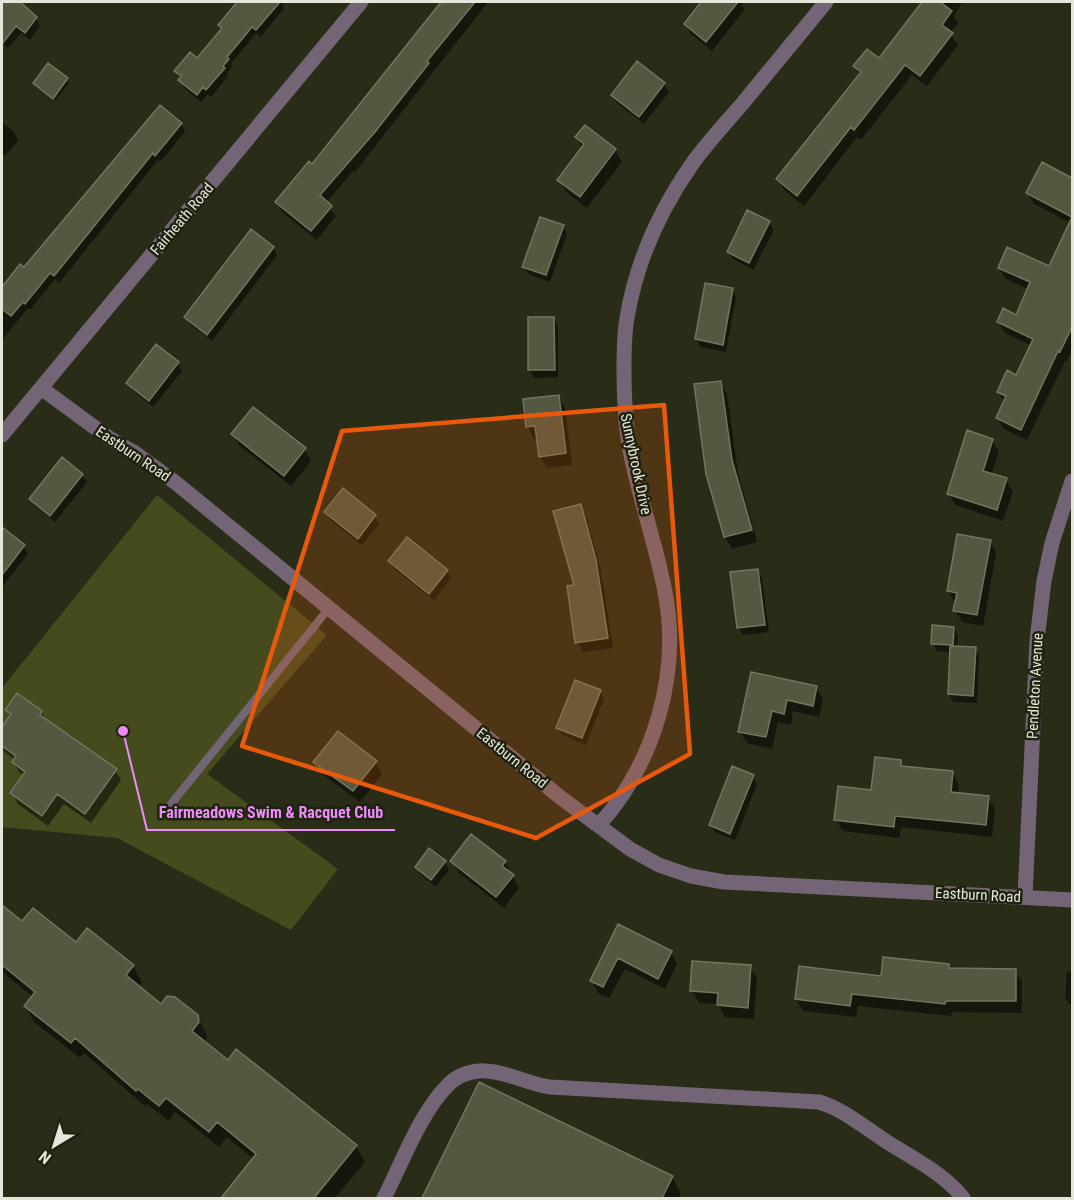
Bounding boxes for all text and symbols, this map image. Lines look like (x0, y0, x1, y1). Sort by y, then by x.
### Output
street label: Fairheath Road (147, 179, 217, 259)
street label: Sunnybrook Drive (617, 412, 655, 516)
street label: Eastburn Road (92, 423, 174, 485)
street label: Pendleton Avenue (1023, 633, 1047, 739)
street label: Eastburn Road (473, 724, 551, 792)
callout: Fairmeadows Swim & Racquet Club (147, 796, 395, 830)
text: Fairmeadows Swim & Racquet Club (159, 803, 383, 822)
street label: Eastburn Road (935, 884, 1021, 906)
north arrow (24, 1116, 84, 1176)
text: N (35, 1147, 55, 1168)

